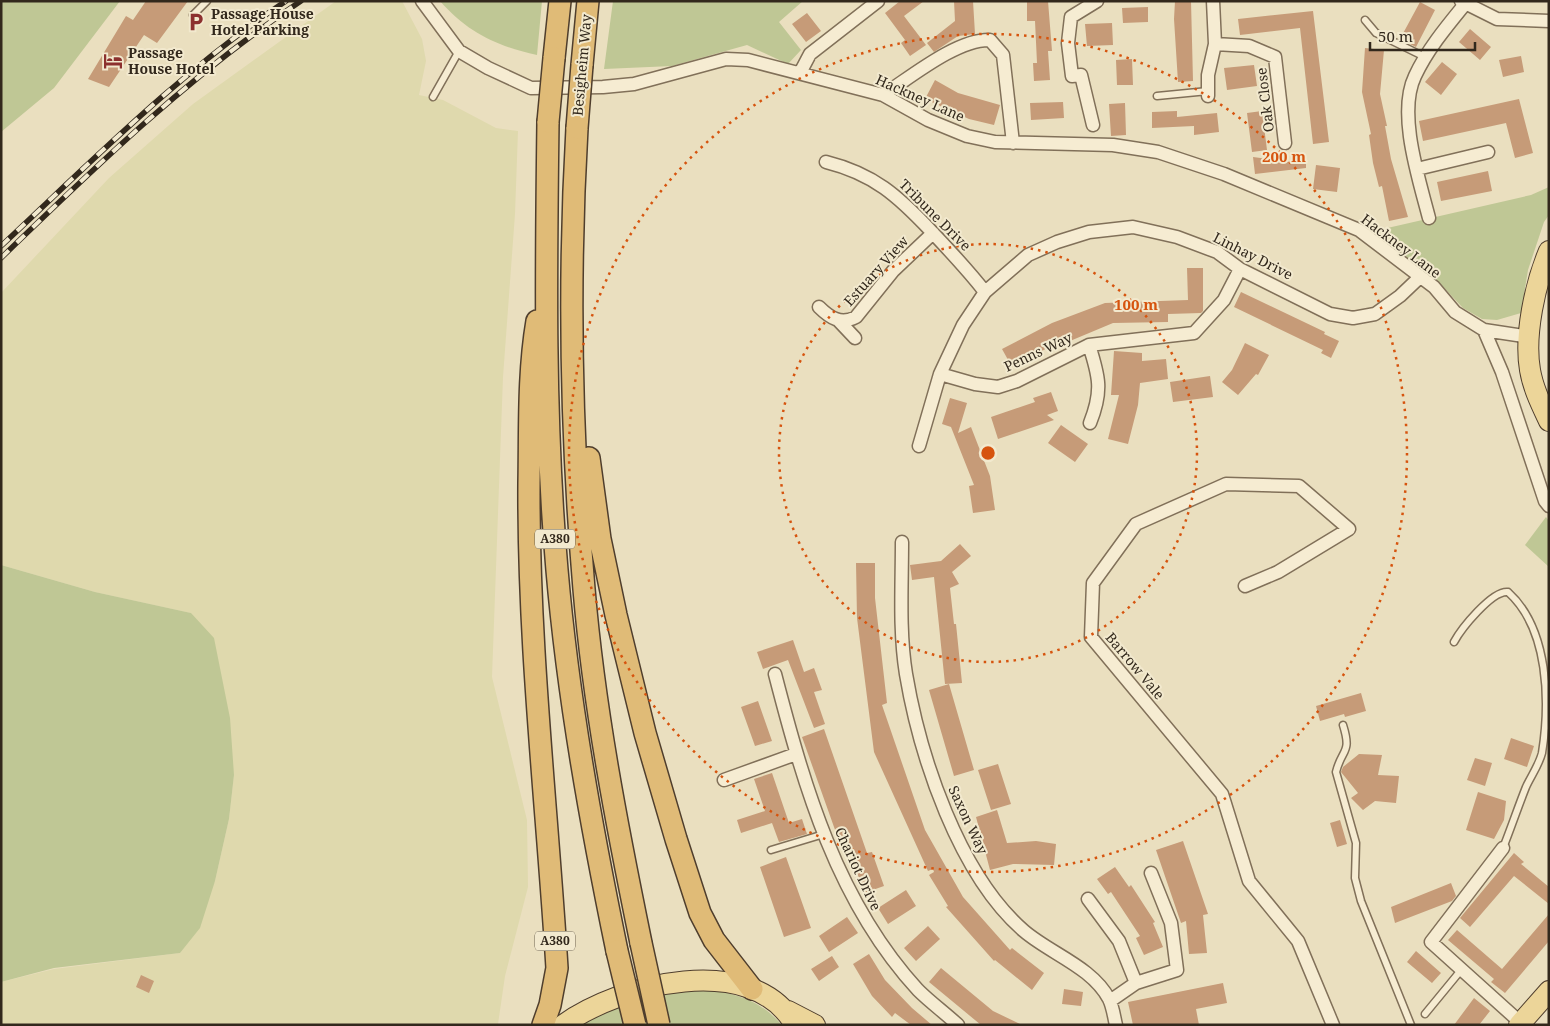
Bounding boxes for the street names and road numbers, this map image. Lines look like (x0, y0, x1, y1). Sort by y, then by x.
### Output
street label: Besigheim Way (568, 13, 595, 117)
street label: Oak Close (1251, 67, 1278, 133)
street label: Hackney Lane (873, 69, 968, 126)
street label: Tribune Drive (895, 175, 975, 255)
street label: Hackney Lane (1358, 209, 1445, 282)
street label: Linhay Drive (1210, 227, 1296, 284)
street label: Estuary View (839, 231, 913, 310)
street label: Penns Way (1001, 327, 1075, 376)
road number: A380 (535, 530, 575, 548)
street label: Barrow Vale (1102, 628, 1169, 703)
street label: Saxon Way (944, 782, 993, 857)
street label: Chariot Drive (831, 824, 886, 914)
road number: A380 (535, 931, 575, 950)

